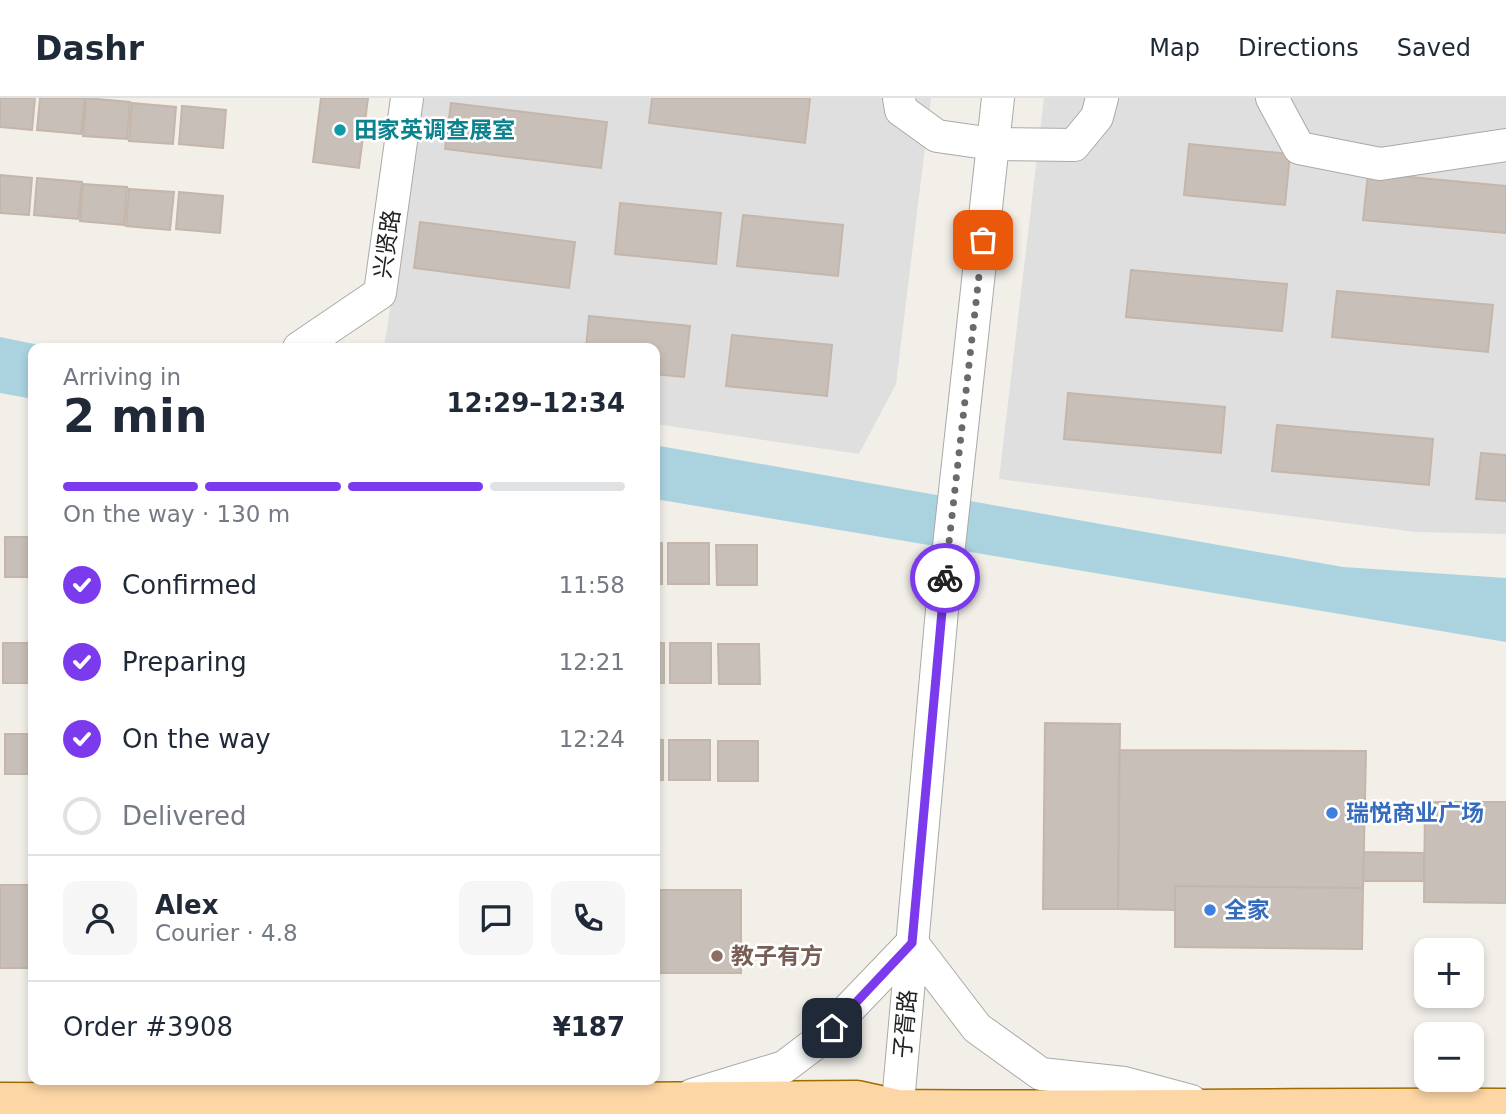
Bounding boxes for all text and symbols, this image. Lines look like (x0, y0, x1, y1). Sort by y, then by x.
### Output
text: Dashr (35, 29, 144, 68)
text: Map (1149, 34, 1200, 62)
text: Directions (1238, 34, 1359, 62)
text: Saved (1397, 34, 1471, 62)
place label: 田家英调查展室 (354, 117, 515, 143)
marker: 田家英调查展室 (332, 122, 348, 138)
street label: 兴贤路 (369, 208, 405, 280)
pin (953, 210, 1013, 270)
icon: bag (964, 221, 1002, 259)
text: Arriving in (63, 364, 181, 390)
text: 12:29–12:34 (446, 388, 625, 418)
text: 2 min (63, 389, 207, 443)
text: On the way · 130 m (63, 501, 290, 527)
courier (910, 543, 980, 613)
icon: bike (926, 559, 964, 597)
icon: check (63, 566, 101, 604)
text: Confirmed (122, 570, 257, 600)
text: 11:58 (559, 572, 625, 598)
icon: check (63, 643, 101, 681)
text: Preparing (122, 647, 247, 677)
text: 12:21 (559, 649, 625, 675)
icon: check (63, 720, 101, 758)
text: On the way (122, 724, 271, 754)
text: 12:24 (559, 726, 625, 752)
place label: 瑞悦商业广场 (1346, 800, 1484, 826)
text: Delivered (122, 801, 246, 831)
marker: 瑞悦商业广场 (1324, 805, 1340, 821)
button: person (63, 881, 137, 955)
button: chat (459, 881, 533, 955)
button: phone (551, 881, 625, 955)
text: Alex (155, 890, 218, 920)
place label: 全家 (1224, 897, 1270, 923)
marker: 全家 (1202, 902, 1218, 918)
text: Courier · 4.8 (155, 920, 298, 946)
map controls (1414, 938, 1484, 1092)
button: + (1414, 938, 1484, 1008)
place label: 教子有方 (731, 943, 823, 969)
marker: 教子有方 (709, 948, 725, 964)
street label: 子胥路 (889, 988, 921, 1060)
pin (802, 998, 862, 1058)
icon: home (813, 1009, 851, 1047)
text: Order #3908 (63, 1012, 233, 1042)
text: ¥187 (553, 1012, 625, 1042)
button: − (1414, 1022, 1484, 1092)

